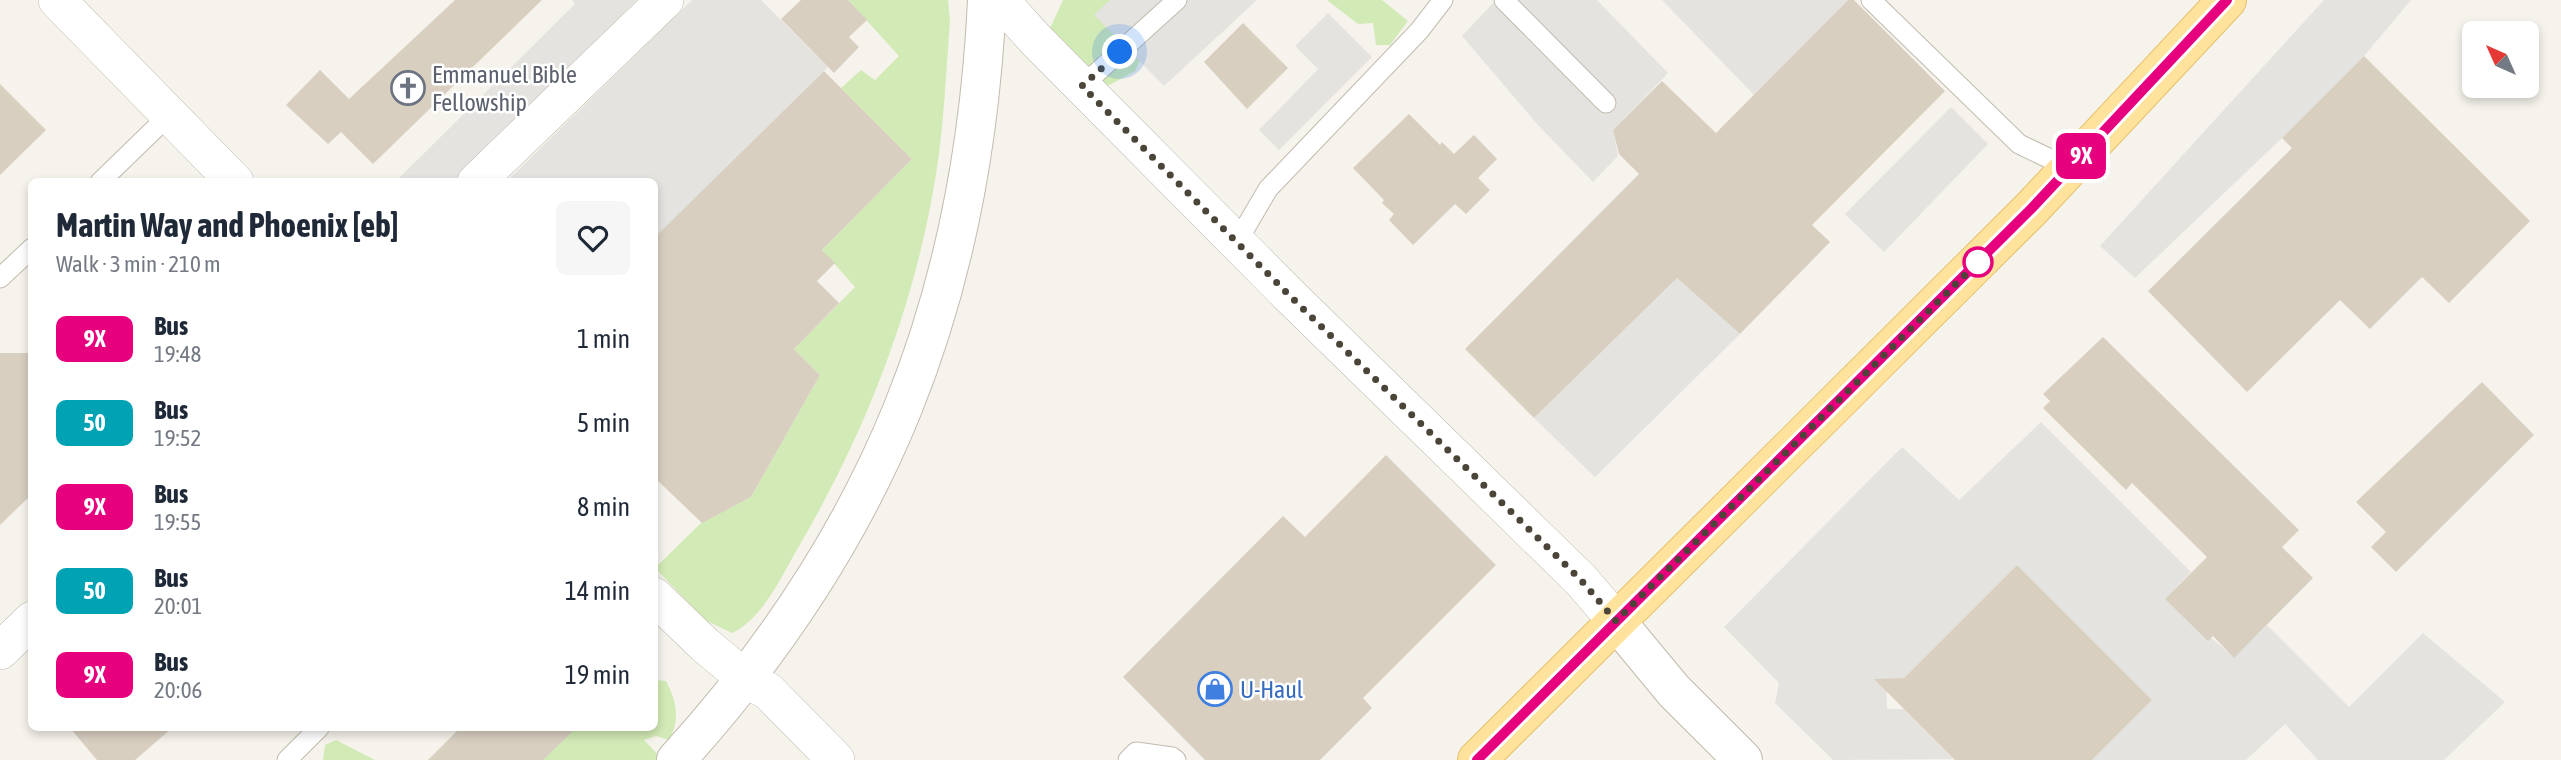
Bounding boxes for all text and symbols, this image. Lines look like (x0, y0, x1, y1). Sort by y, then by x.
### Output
north arrow (2462, 21, 2539, 98)
map controls (2462, 21, 2539, 98)
your location (1102, 34, 1137, 69)
place label: Emmanuel Bible Fellowship (432, 61, 577, 116)
church icon: Emmanuel Bible Fellowship (389, 69, 427, 107)
line badge: 9X (2050, 133, 2112, 179)
text: 9X (2070, 142, 2092, 169)
button: heart (556, 201, 630, 275)
text: Martin Way and Phoenix [eb] (56, 206, 398, 244)
unlabelled marker (1963, 247, 1993, 277)
text: Walk · 3 min · 210 m (56, 251, 220, 277)
text: Bus (154, 311, 188, 341)
text: 1 min (577, 324, 630, 354)
text: 9X (83, 325, 106, 352)
text: 19:48 (154, 341, 201, 367)
text: Bus (154, 395, 188, 425)
text: 5 min (577, 408, 630, 438)
text: 50 (83, 409, 106, 436)
text: 19:52 (154, 425, 201, 451)
text: Bus (154, 479, 188, 509)
text: 8 min (577, 492, 630, 522)
text: 9X (83, 493, 106, 520)
text: 19:55 (154, 509, 201, 535)
text: Bus (154, 563, 188, 593)
text: 14 min (565, 576, 630, 606)
text: 50 (83, 577, 106, 604)
text: 20:01 (154, 593, 202, 619)
text: Bus (154, 647, 188, 677)
text: 19 min (565, 660, 630, 690)
text: 9X (83, 661, 106, 688)
shop icon: U-Haul (1196, 670, 1234, 708)
place label: U-Haul (1240, 676, 1304, 703)
text: 20:06 (154, 677, 202, 703)

